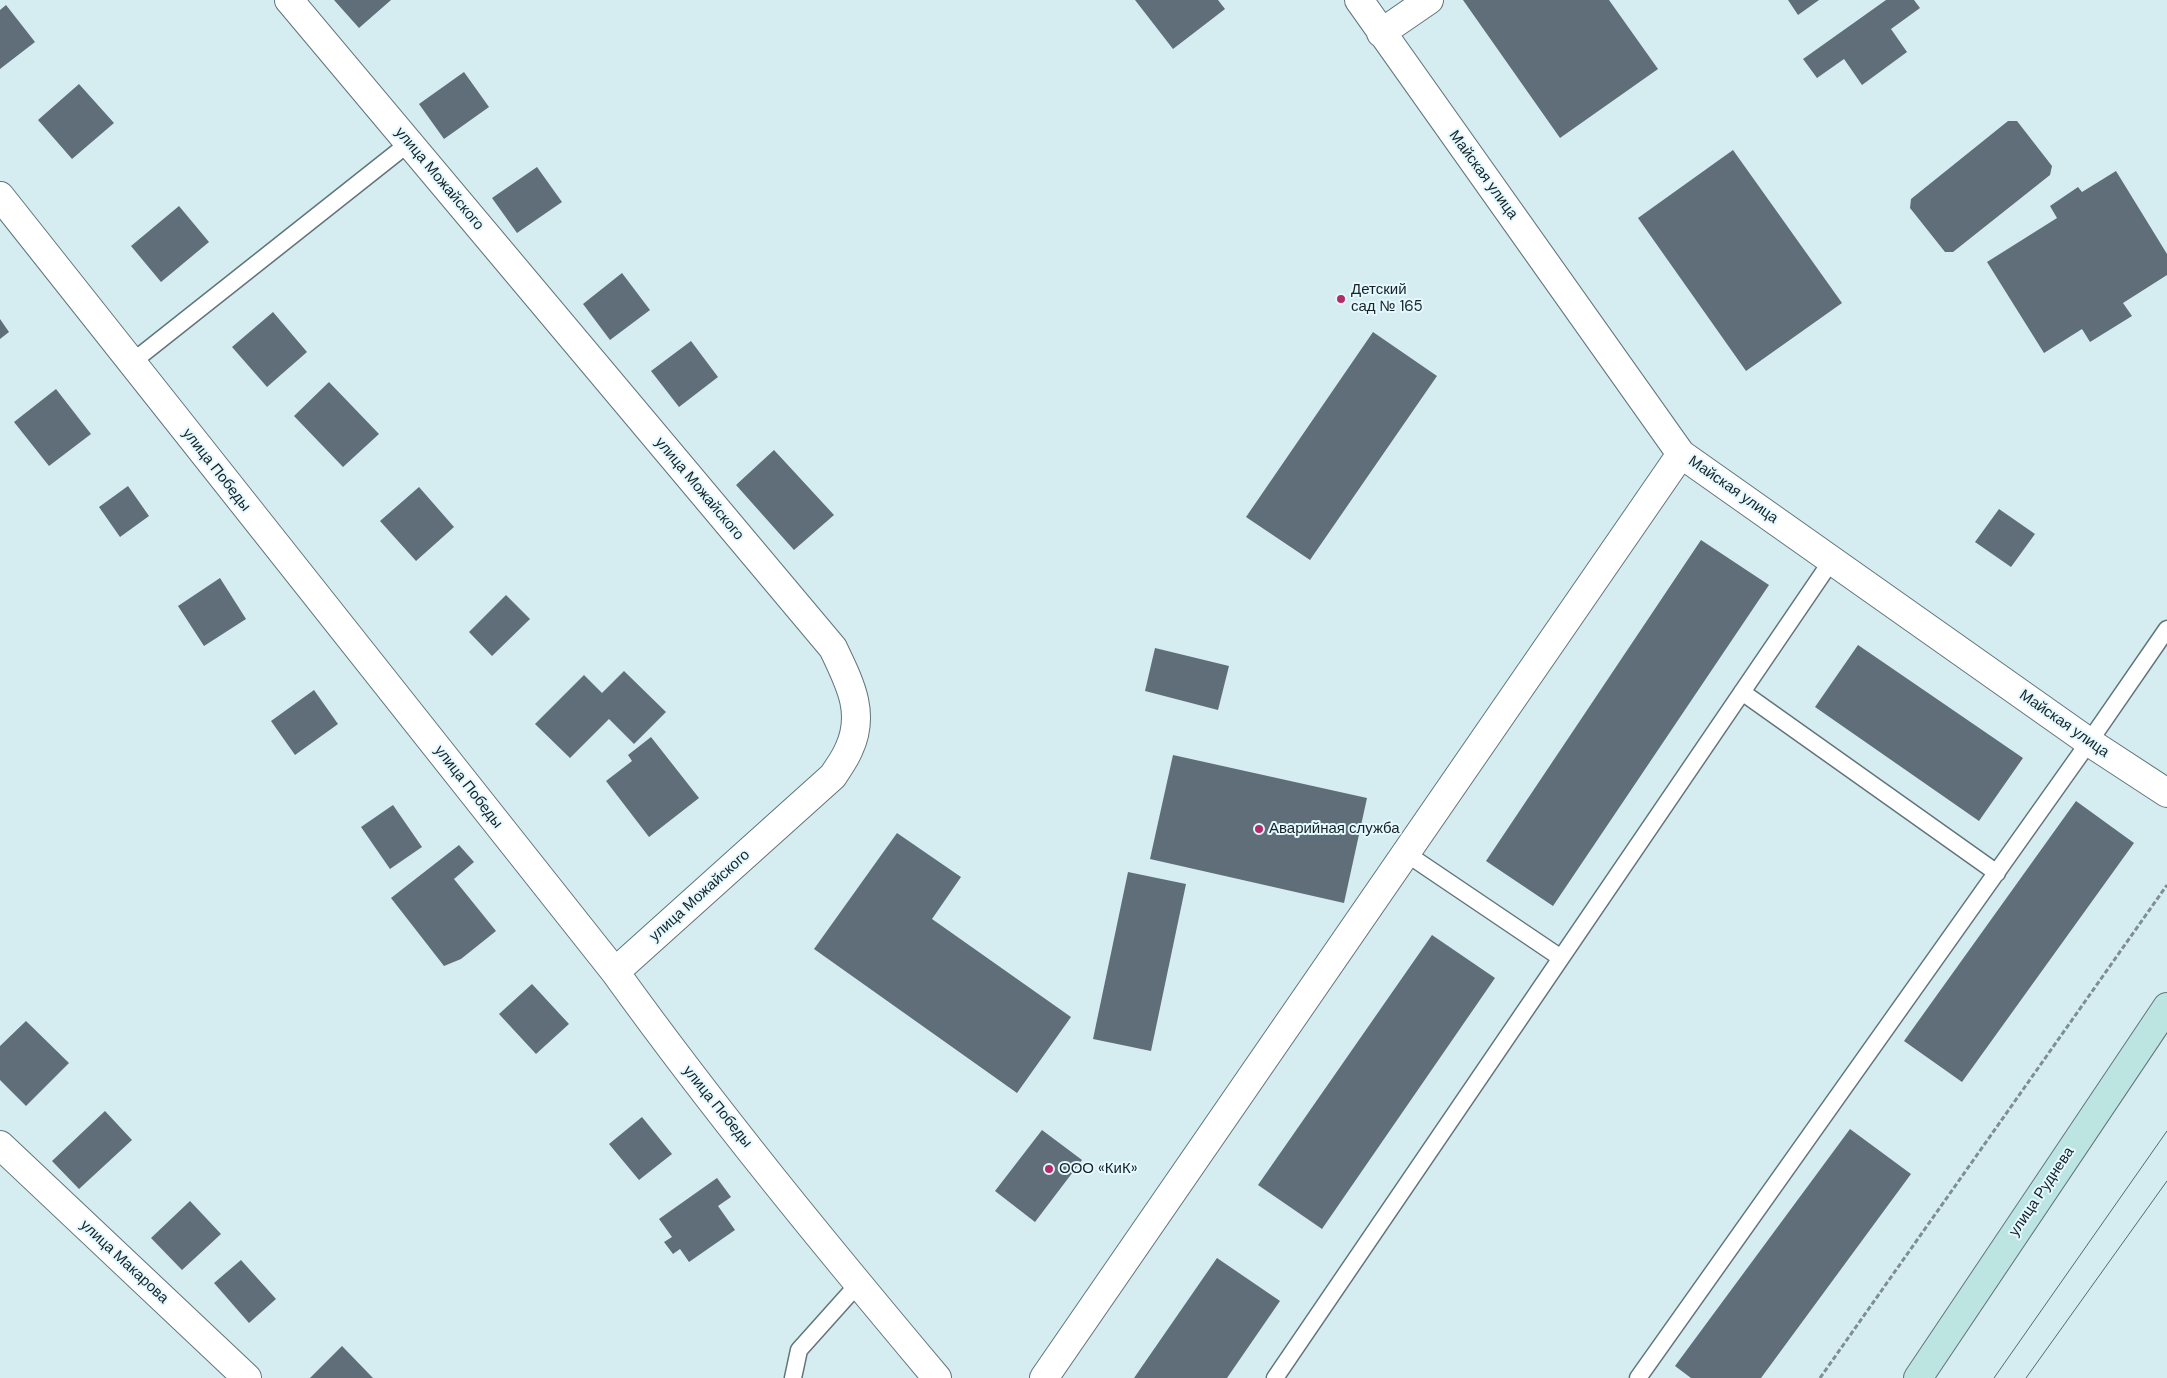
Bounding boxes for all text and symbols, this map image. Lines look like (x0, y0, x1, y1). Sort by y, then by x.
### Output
street label: улица Можайского (391, 124, 487, 234)
street label: Майская улица (1445, 127, 1521, 223)
place label: Детский сад № 165 (1351, 281, 1423, 316)
marker: Детский сад № 165 (1335, 293, 1347, 305)
street label: улица Победы (178, 425, 254, 515)
street label: улица Можайского (651, 434, 747, 544)
street label: Майская улица (1685, 452, 1781, 528)
street label: Майская улица (2016, 686, 2112, 762)
street label: улица Победы (430, 742, 506, 832)
place label: Аварийная служба (1269, 820, 1400, 838)
marker: Аварийная служба (1253, 823, 1265, 835)
street label: улица Можайского (646, 846, 754, 946)
street label: улица Победы (678, 1062, 756, 1152)
street label: улица Руднева (2006, 1144, 2078, 1240)
place label: ООО «КиК» (1059, 1160, 1137, 1178)
marker: ООО «КиК» (1043, 1163, 1055, 1175)
street label: улица Макарова (76, 1216, 172, 1308)

